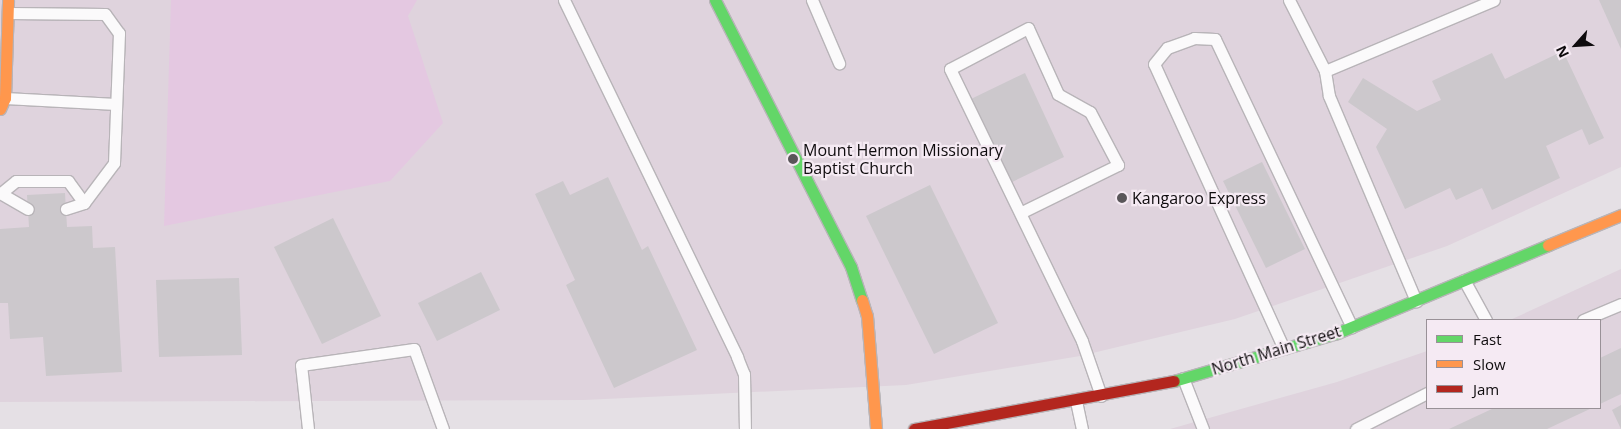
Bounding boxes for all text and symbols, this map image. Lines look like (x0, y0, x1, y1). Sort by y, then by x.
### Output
north arrow (1551, 20, 1601, 70)
text: N (1551, 43, 1573, 61)
place label: Mount Hermon Missionary Baptist Church (803, 140, 1003, 178)
marker: Mount Hermon Missionary Baptist Church (787, 153, 799, 165)
place label: Kangaroo Express (1132, 188, 1266, 208)
marker: Kangaroo Express (1116, 192, 1128, 204)
legend (1426, 319, 1601, 409)
street label: North Main Street (1209, 321, 1343, 379)
text: Fast (1473, 329, 1502, 349)
text: Slow (1473, 354, 1506, 374)
text: Jam (1473, 379, 1499, 399)

